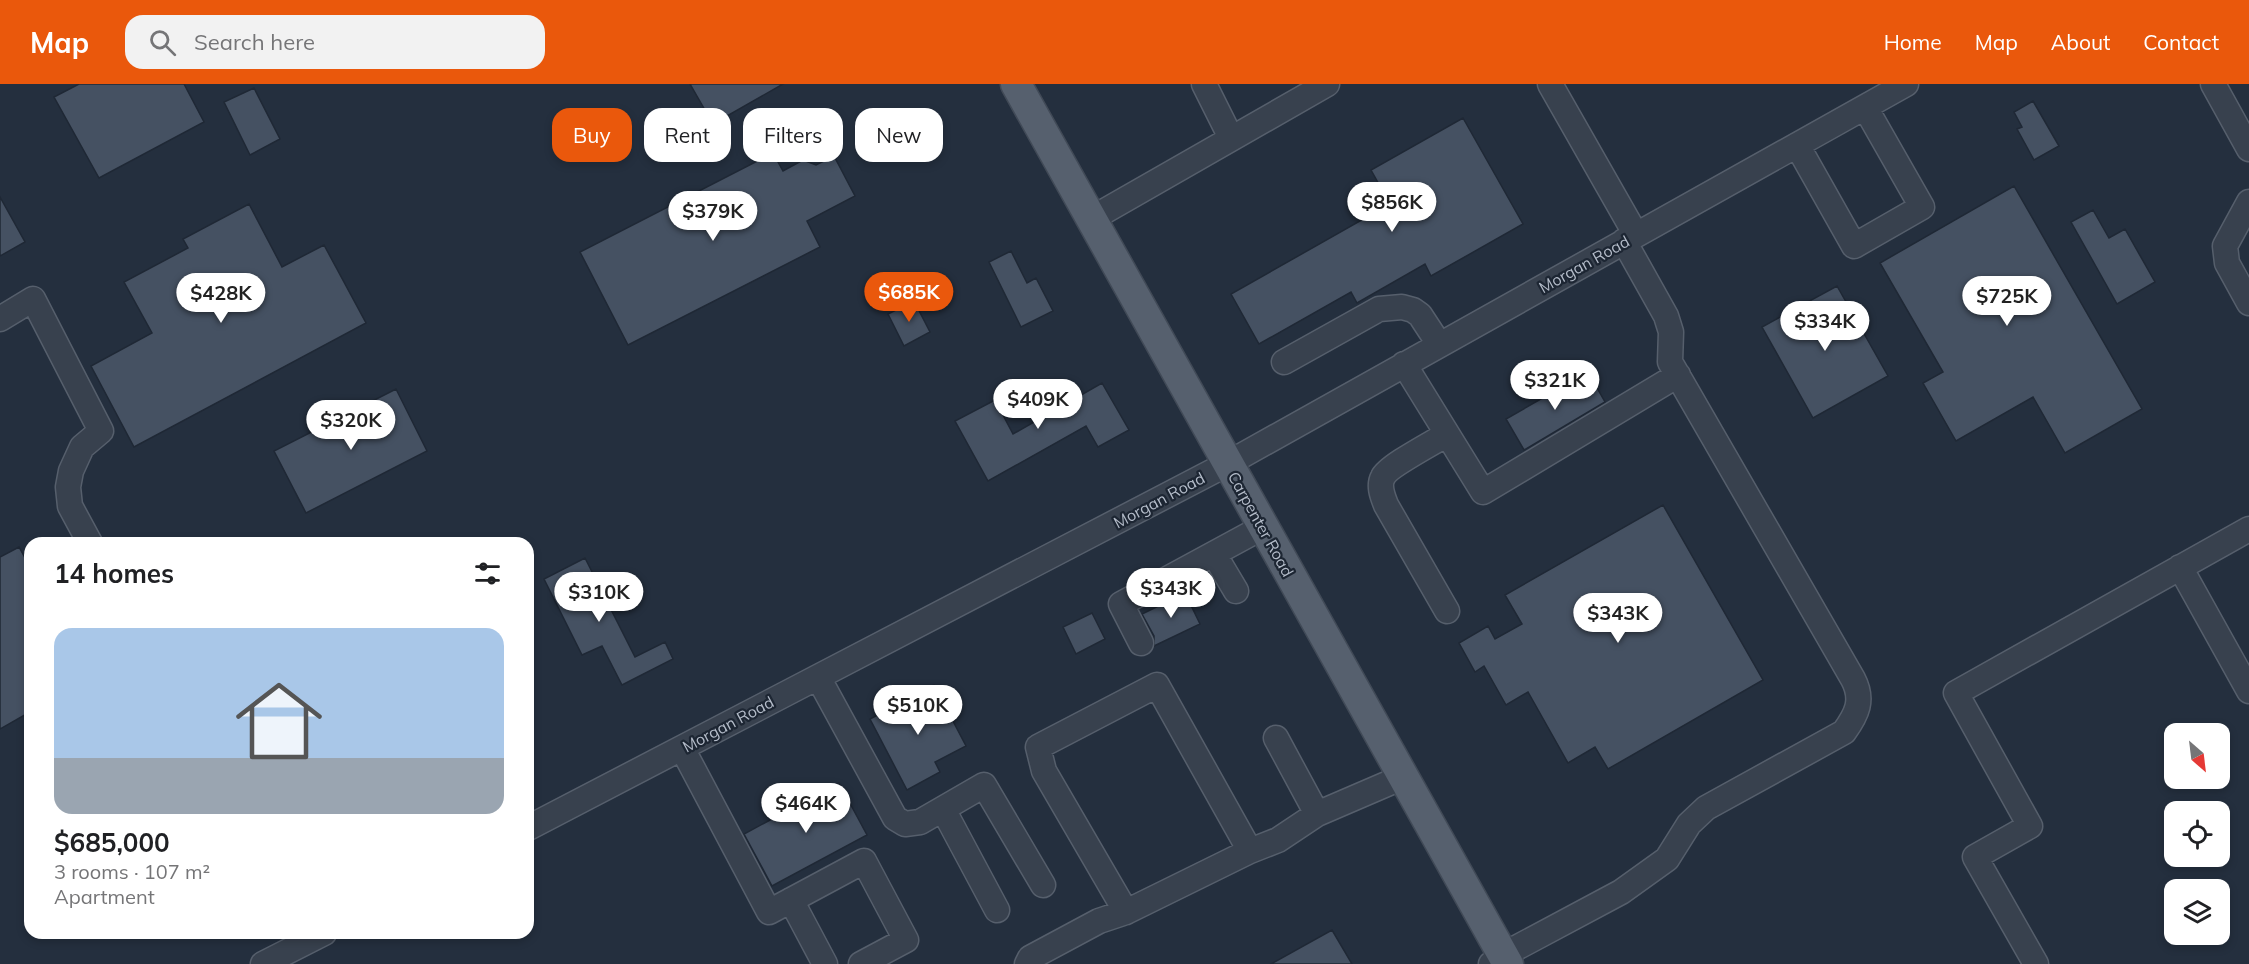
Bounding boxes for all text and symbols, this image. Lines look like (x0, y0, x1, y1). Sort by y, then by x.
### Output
search box (125, 15, 545, 69)
text: Map (30, 25, 89, 60)
icon: search (146, 26, 179, 59)
text: Search here (194, 28, 315, 56)
text: Home (1884, 29, 1942, 55)
text: Map (1975, 29, 2018, 55)
text: About (2051, 29, 2110, 55)
text: Contact (2143, 29, 2219, 55)
chip: Buy (552, 108, 632, 162)
chip: Rent (644, 108, 731, 162)
chip: Filters (743, 108, 843, 162)
chip: New (855, 108, 943, 162)
pin: $856K (1350, 182, 1434, 233)
text: $856K (1361, 189, 1423, 214)
pin: $379K (671, 191, 755, 242)
text: $379K (682, 198, 744, 223)
street label: Morgan Road (1535, 231, 1633, 297)
pin: $685K (867, 272, 951, 323)
pin: $428K (179, 273, 263, 324)
pin: $725K (1965, 276, 2049, 327)
text: $685K (878, 279, 940, 304)
text: $428K (190, 280, 252, 305)
text: $725K (1976, 283, 2038, 308)
pin: $334K (1783, 301, 1867, 352)
text: $334K (1794, 308, 1856, 333)
pin: $321K (1513, 360, 1597, 411)
text: $321K (1524, 367, 1586, 392)
pin: $409K (996, 379, 1080, 430)
text: $409K (1007, 386, 1069, 411)
pin: $320K (309, 400, 393, 451)
text: $320K (320, 407, 382, 432)
street label: Morgan Road (1110, 468, 1208, 532)
street label: Carpenter Road (1224, 468, 1298, 580)
text: 14 homes (54, 557, 174, 590)
icon: filters (471, 557, 504, 590)
pin: $343K (1129, 568, 1213, 619)
pin: $310K (557, 572, 641, 623)
text: $343K (1140, 575, 1202, 600)
text: $310K (568, 579, 630, 604)
pin: $343K (1576, 593, 1660, 644)
text: $343K (1587, 600, 1649, 625)
icon: home (225, 667, 333, 775)
pin: $510K (876, 685, 960, 736)
street label: Morgan Road (679, 692, 777, 756)
text: $510K (887, 692, 949, 717)
north arrow (2164, 723, 2230, 789)
map controls (2164, 723, 2230, 945)
pin: $464K (764, 783, 848, 834)
text: $464K (775, 790, 837, 815)
button: locate (2164, 801, 2230, 867)
text: $685,000 (54, 826, 170, 859)
text: 3 rooms · 107 m² (54, 859, 210, 884)
button: layers (2164, 879, 2230, 945)
text: Apartment (54, 884, 155, 909)

